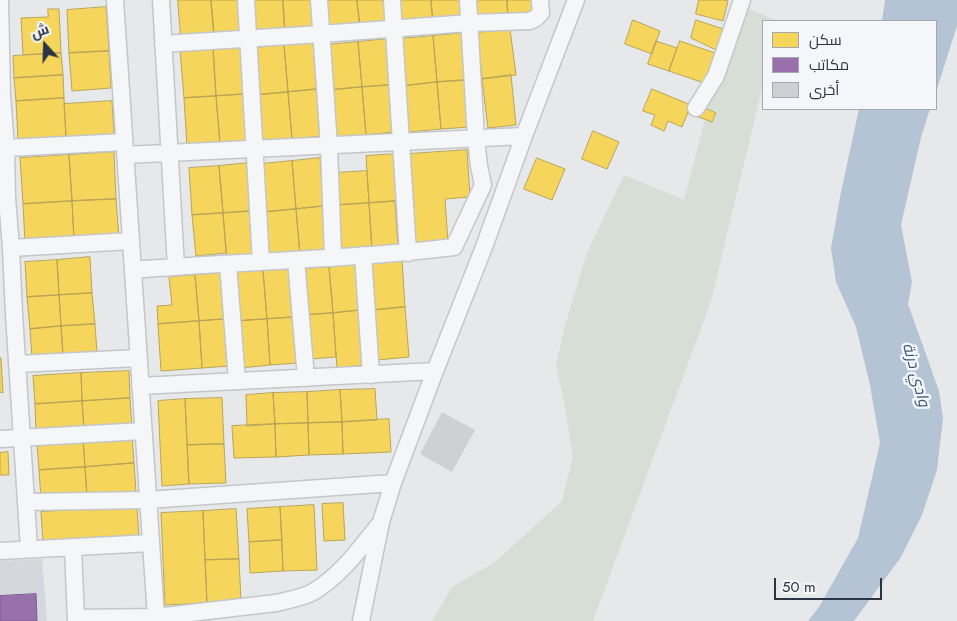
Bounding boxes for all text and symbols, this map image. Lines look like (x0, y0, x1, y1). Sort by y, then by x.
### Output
text: ش (28, 18, 52, 43)
north arrow (20, 20, 70, 70)
legend (762, 20, 937, 110)
text: سكن (809, 29, 842, 51)
text: مكاتب (809, 54, 849, 76)
text: أخرى (809, 79, 839, 101)
water label: وادي درنة (897, 341, 933, 409)
scale bar (777, 568, 884, 600)
text: 50 m (782, 576, 816, 598)

